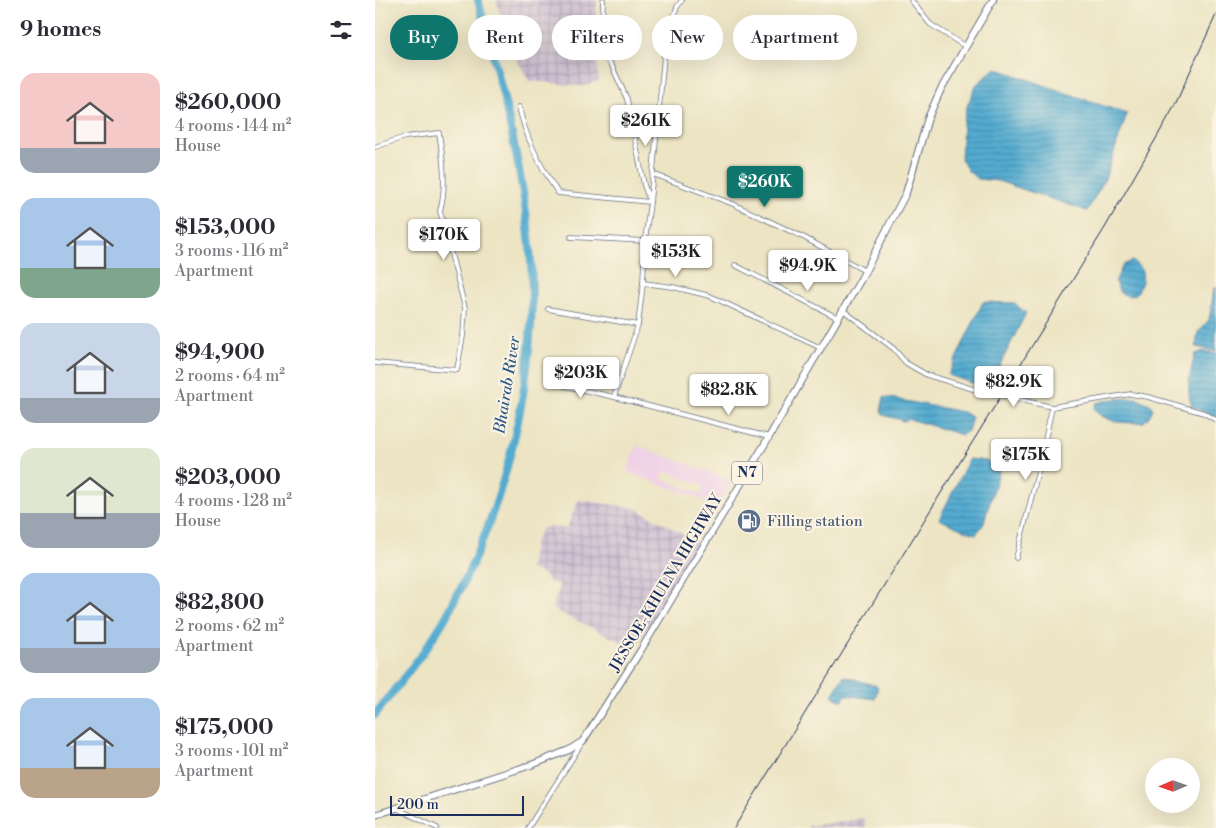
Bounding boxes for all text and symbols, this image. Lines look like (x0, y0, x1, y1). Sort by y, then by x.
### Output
chip: Buy (390, 15, 458, 60)
chip: Rent (468, 15, 542, 60)
chip: Filters (552, 15, 642, 60)
chip: New (652, 15, 723, 60)
chip: Apartment (733, 15, 857, 60)
icon: filters (327, 16, 355, 44)
text: 9 homes (20, 17, 101, 43)
text: $260,000 (175, 90, 281, 116)
icon: home (60, 93, 120, 153)
pin: $261K (611, 104, 681, 147)
text: $261K (621, 111, 671, 131)
text: 4 rooms · 144 m² (175, 116, 291, 136)
text: House (175, 136, 221, 156)
pin: $260K (730, 166, 800, 208)
text: $260K (738, 172, 792, 192)
text: $153,000 (175, 215, 276, 241)
icon: home (60, 218, 120, 278)
pin: $170K (409, 218, 479, 261)
text: $170K (419, 225, 469, 245)
pin: $153K (641, 236, 711, 278)
text: 3 rooms · 116 m² (175, 241, 288, 261)
text: $153K (651, 242, 701, 262)
pin: $94.9K (767, 250, 849, 292)
text: $94.9K (779, 256, 837, 276)
text: Apartment (175, 261, 254, 281)
water label: Bhairab River (489, 333, 525, 436)
text: $94,900 (175, 340, 265, 366)
icon: home (60, 343, 120, 403)
pin: $203K (546, 356, 616, 399)
text: $203K (554, 363, 608, 383)
text: 2 rooms · 64 m² (175, 366, 285, 386)
pin: $82.9K (973, 366, 1055, 408)
text: $82.9K (985, 372, 1043, 392)
pin: $82.8K (688, 374, 770, 416)
text: $82.8K (700, 380, 758, 400)
text: Apartment (175, 386, 254, 406)
pin: $175K (991, 438, 1061, 481)
text: $175K (1002, 445, 1050, 465)
road number: N7 (732, 462, 762, 484)
text: $203,000 (175, 465, 281, 491)
icon: home (60, 468, 120, 528)
street label: JESSOE-KHULNA HIGHWAY (605, 490, 727, 676)
text: 4 rooms · 128 m² (175, 491, 292, 511)
fuel station icon: Filling station (736, 508, 762, 534)
text: House (175, 511, 221, 531)
place label: Filling station (767, 512, 863, 531)
text: $82,800 (175, 590, 264, 616)
icon: home (60, 593, 120, 653)
text: 2 rooms · 62 m² (175, 616, 284, 636)
text: Apartment (175, 636, 254, 656)
text: $175,000 (175, 715, 274, 741)
icon: home (60, 718, 120, 778)
text: 3 rooms · 101 m² (175, 741, 288, 761)
north arrow (1145, 758, 1200, 812)
map controls (1145, 758, 1200, 813)
text: Apartment (175, 761, 254, 781)
scale bar (390, 793, 524, 816)
text: 200 m (397, 796, 439, 814)

